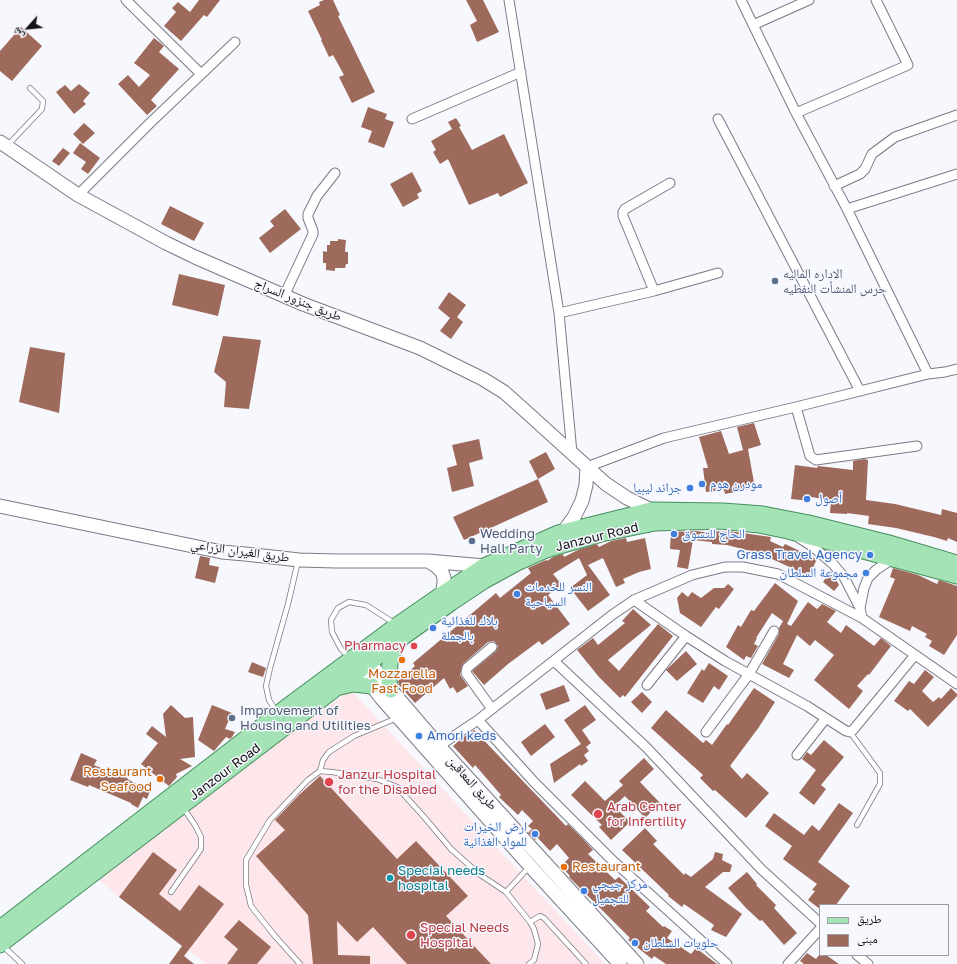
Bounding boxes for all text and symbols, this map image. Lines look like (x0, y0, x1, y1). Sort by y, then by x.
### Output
north arrow (8, 8, 48, 48)
text: ش (8, 26, 25, 42)
place label: الاداره الماليه حرس المنشأت النفطيه (783, 266, 887, 297)
street label: طريق جنزور السراج (252, 275, 344, 325)
marker: الاداره الماليه حرس المنشأت النفطيه (770, 276, 780, 286)
place label: مودرن هوم (710, 476, 762, 492)
marker: مودرن هوم (697, 479, 707, 489)
place label: جراند ليبيا (633, 480, 682, 496)
marker: جراند ليبيا (685, 483, 695, 493)
place label: أصول (815, 491, 842, 507)
marker: أصول (802, 494, 812, 504)
street label: Janzour Road (554, 519, 640, 555)
place label: Wedding Hall Party (480, 526, 543, 557)
place label: الحاج للتسوق (682, 526, 745, 542)
marker: الحاج للتسوق (669, 529, 679, 539)
street label: طريق الغيران الزراعي (190, 536, 290, 566)
marker: Wedding Hall Party (467, 536, 477, 546)
place label: Grass Travel Agency (736, 547, 862, 563)
marker: Grass Travel Agency (865, 550, 875, 560)
place label: مجموعة السلطان (780, 565, 858, 581)
marker: مجموعة السلطان (861, 568, 871, 578)
place label: النسر للخدمات السياحية (525, 579, 592, 610)
marker: النسر للخدمات السياحية (512, 589, 522, 599)
place label: بلاك للغذائية بالجملة (441, 613, 498, 644)
marker: بلاك للغذائية بالجملة (428, 623, 438, 633)
place label: Pharmacy (344, 638, 406, 654)
marker: Pharmacy (409, 641, 419, 651)
marker: Mozzarella Fast Food (397, 655, 407, 665)
place label: Mozzarella Fast Food (368, 666, 436, 697)
place label: Improvement of Housing and Utilities (240, 703, 371, 734)
marker: Improvement of Housing and Utilities (227, 713, 237, 723)
place label: Amori keds (427, 728, 496, 744)
marker: Amori keds (414, 731, 424, 741)
street label: Janzour Road (186, 740, 264, 804)
street label: طريق المعاقين (444, 753, 500, 813)
place label: Restaurant Seafood (83, 764, 152, 795)
place label: Janzur Hospital for the Disabled (338, 767, 437, 798)
marker: Restaurant Seafood (155, 774, 165, 784)
marker: Janzur Hospital for the Disabled (323, 776, 335, 788)
place label: Arab Center for Infertility (607, 799, 686, 830)
marker: Arab Center for Infertility (592, 808, 604, 820)
place label: ارض الخيرات للمواد الغذائية (463, 819, 527, 850)
marker: ارض الخيرات للمواد الغذائية (530, 829, 540, 839)
place label: Restaurant (572, 859, 641, 875)
marker: Restaurant (559, 862, 569, 872)
place label: Special needs hospital (398, 863, 485, 894)
marker: Special needs hospital (385, 873, 395, 883)
place label: مركز جيجي للتجميل (592, 876, 648, 907)
marker: مركز جيجي للتجميل (579, 886, 589, 896)
legend (819, 904, 949, 956)
text: طريق (857, 911, 882, 926)
place label: Special Needs Hospital (420, 920, 509, 951)
marker: Special Needs Hospital (405, 929, 417, 941)
text: مبنى (857, 931, 878, 946)
place label: حلويات السلطان (643, 935, 718, 951)
marker: حلويات السلطان (630, 938, 640, 948)

